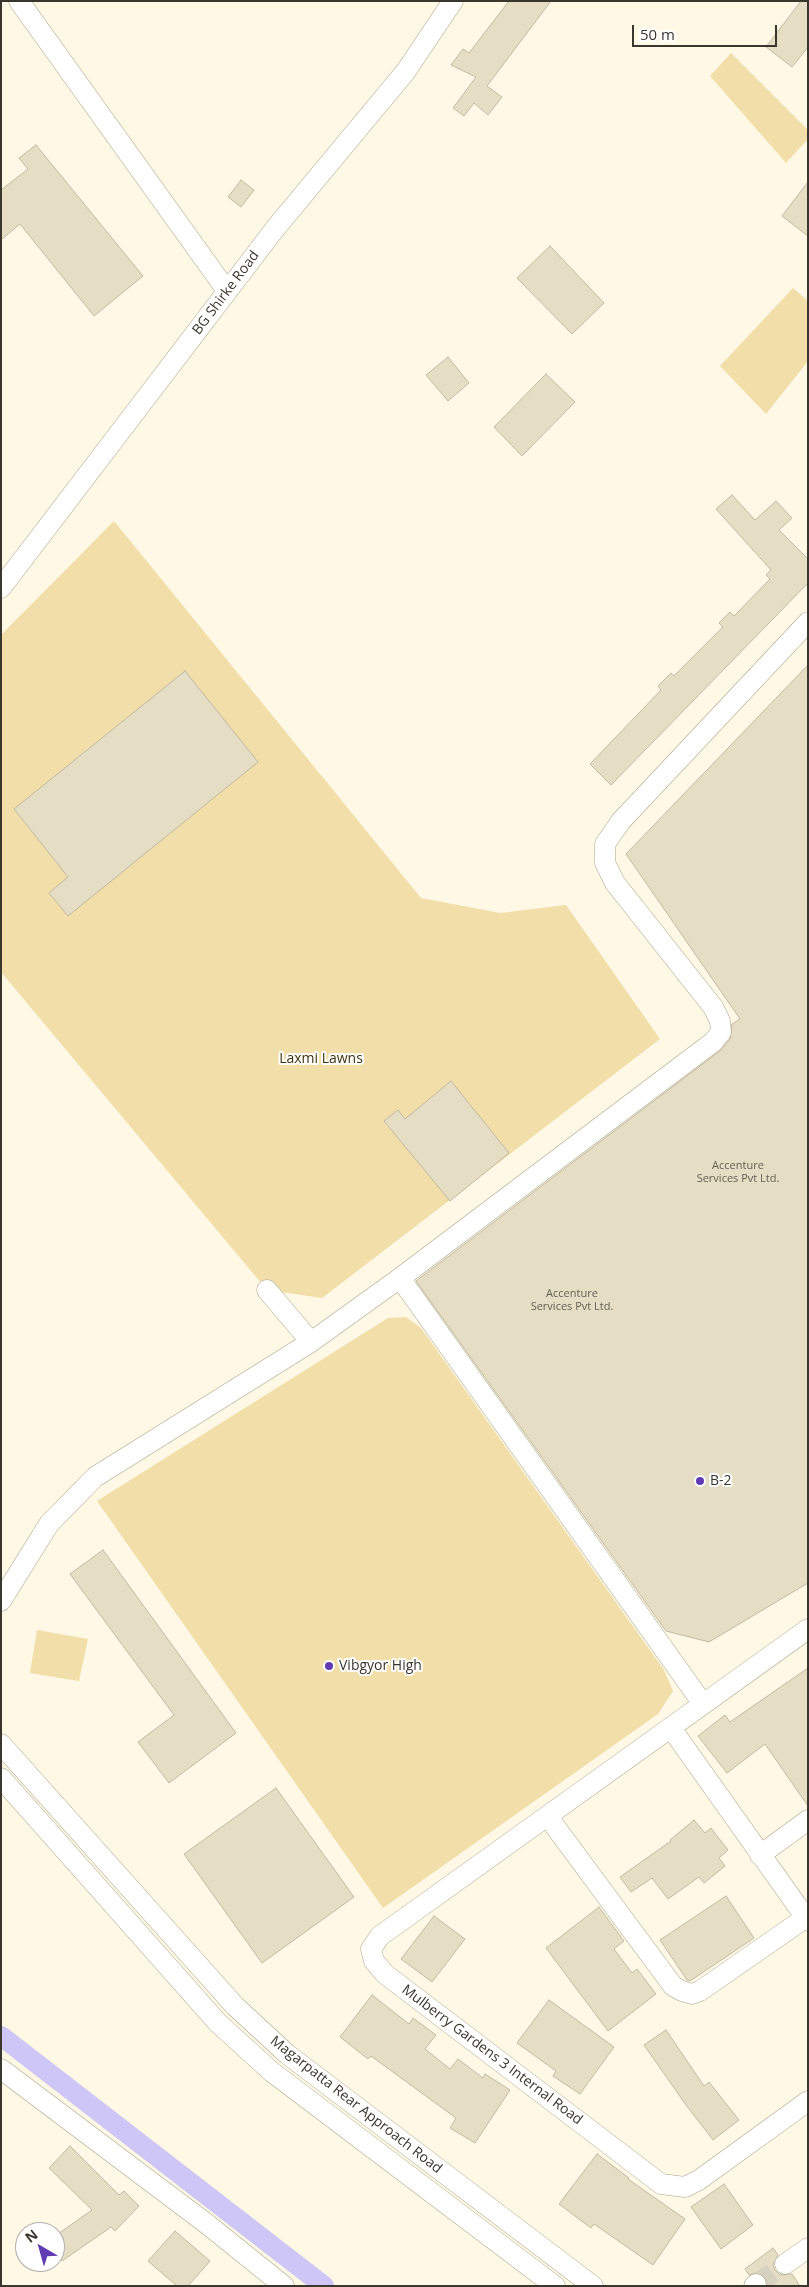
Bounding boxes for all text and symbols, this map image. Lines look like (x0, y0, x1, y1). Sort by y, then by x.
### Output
scale bar (634, 15, 779, 47)
text: 50 m (640, 24, 675, 44)
street label: BG Shirke Road (189, 248, 263, 338)
park label: Laxmi Lawns (279, 1051, 363, 1067)
house number: Accenture Services Pvt Ltd. (697, 1159, 779, 1185)
house number: Accenture Services Pvt Ltd. (531, 1287, 613, 1313)
place label: B-2 (710, 1473, 732, 1489)
marker: B-2 (694, 1475, 706, 1487)
place label: Vibgyor High (339, 1658, 422, 1674)
marker: Vibgyor High (323, 1660, 335, 1672)
street label: Mulberry Gardens 3 Internal Road (398, 1982, 586, 2128)
street label: Magarpatta Rear Approach Road (267, 2033, 445, 2177)
north arrow (15, 2222, 65, 2272)
text: N (21, 2225, 41, 2247)

